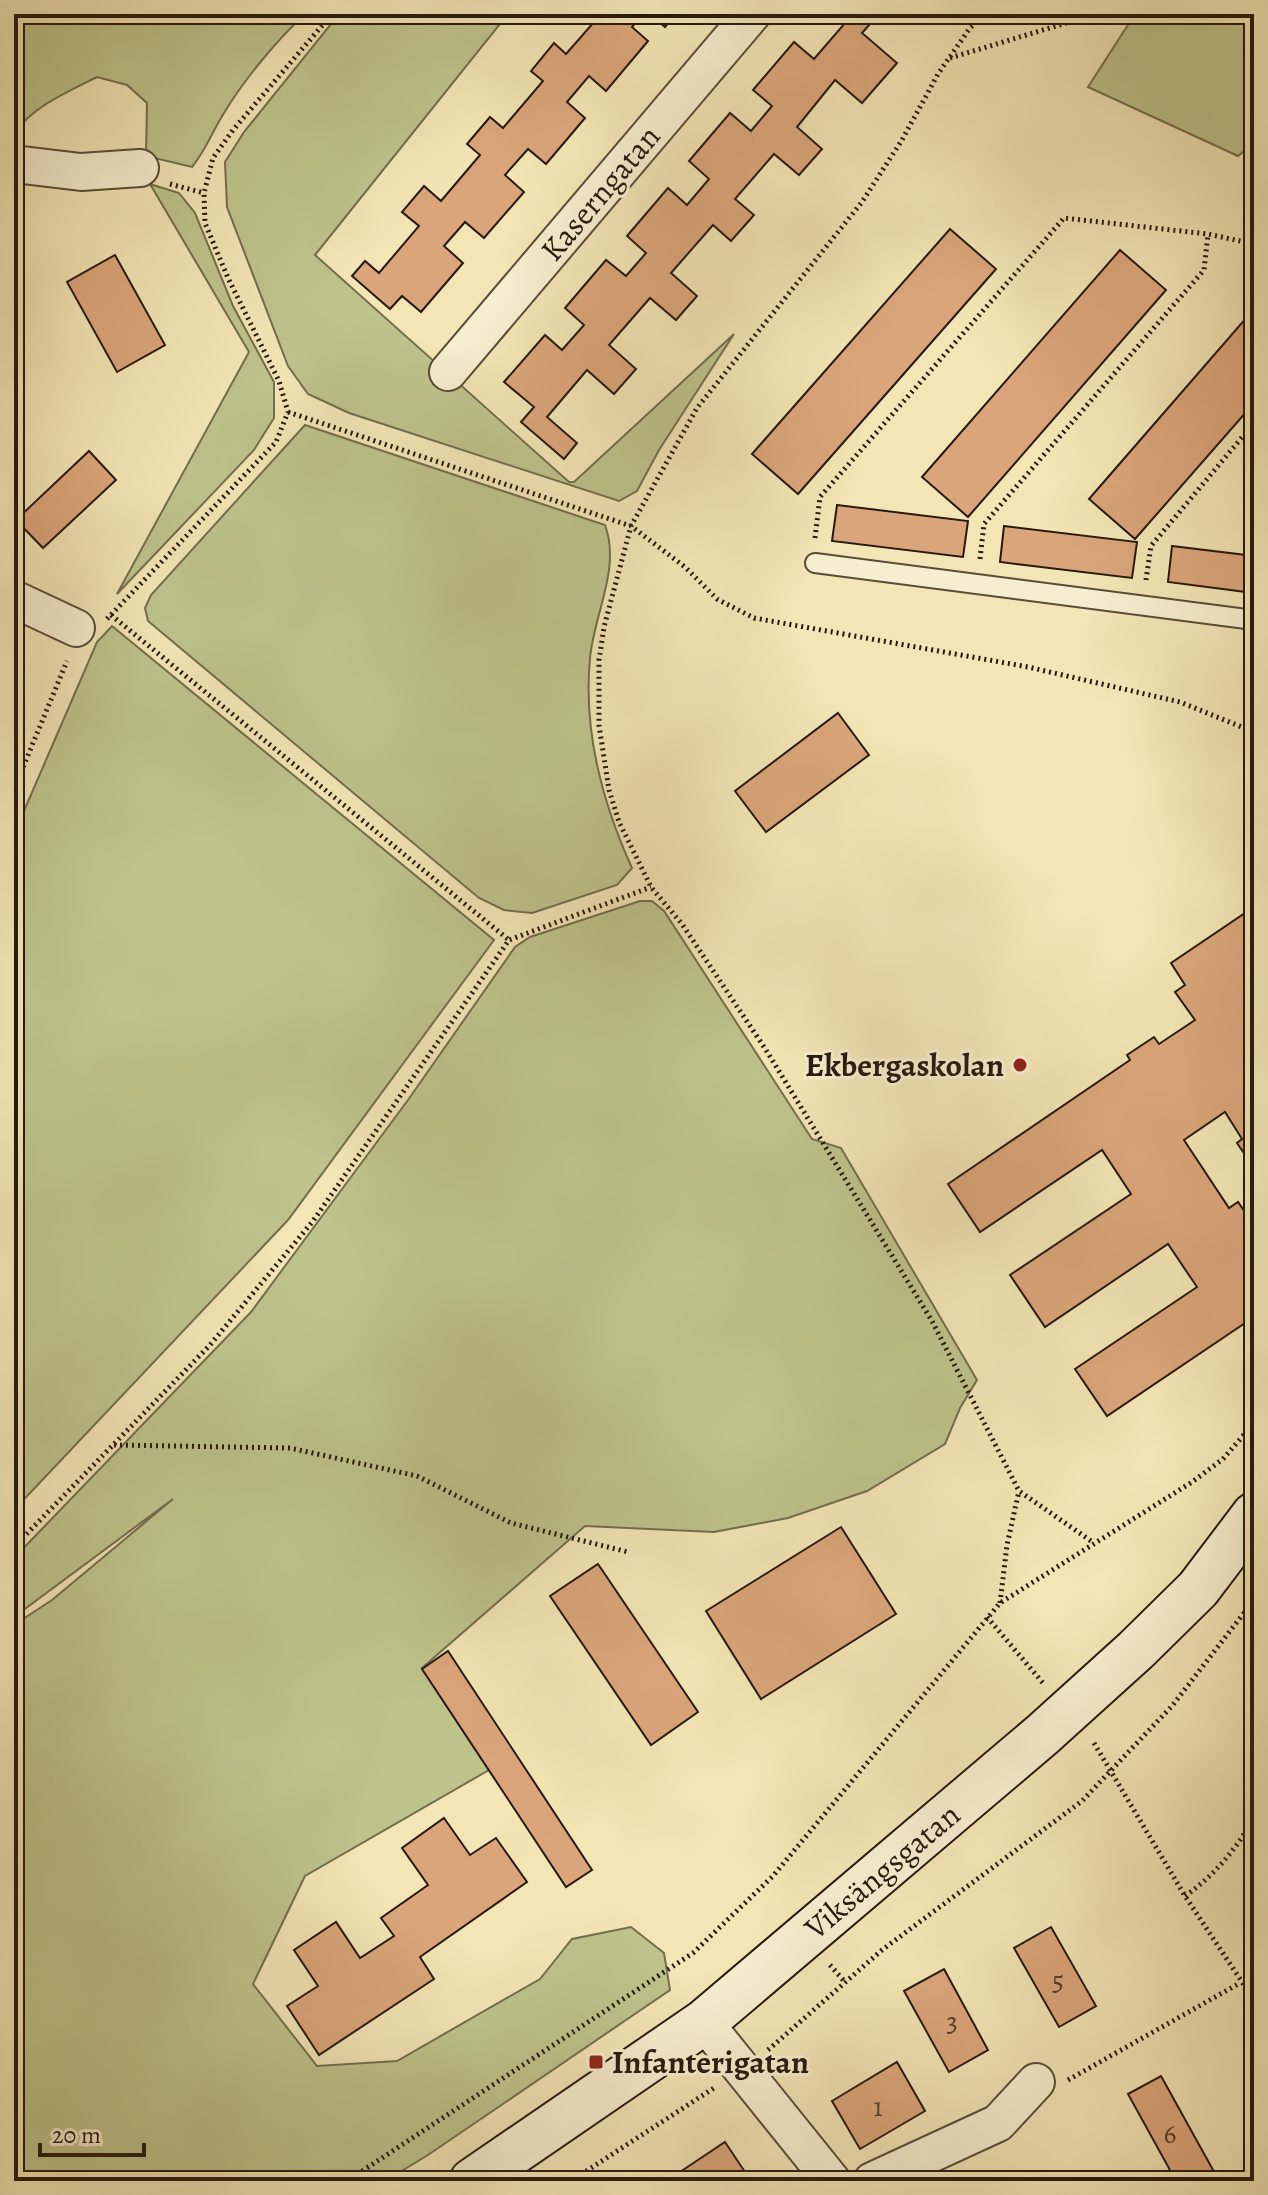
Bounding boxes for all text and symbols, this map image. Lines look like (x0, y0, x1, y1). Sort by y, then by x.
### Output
street label: Kaserngatan (530, 116, 670, 270)
place label: Ekbergaskolan (805, 1043, 1004, 1087)
marker: Ekbergaskolan (1011, 1056, 1029, 1074)
street label: Viksängsgatan (794, 1793, 969, 1950)
house number: 5 (1052, 1962, 1064, 2000)
house number: 3 (946, 2003, 958, 2041)
place label: Infanterigatan (612, 2040, 809, 2084)
marker: Infanterigatan (587, 2053, 605, 2071)
house number: 1 (873, 2088, 883, 2126)
scale bar (40, 2107, 144, 2157)
house number: 6 (1164, 2115, 1177, 2153)
text: 20 m (52, 2119, 101, 2151)

